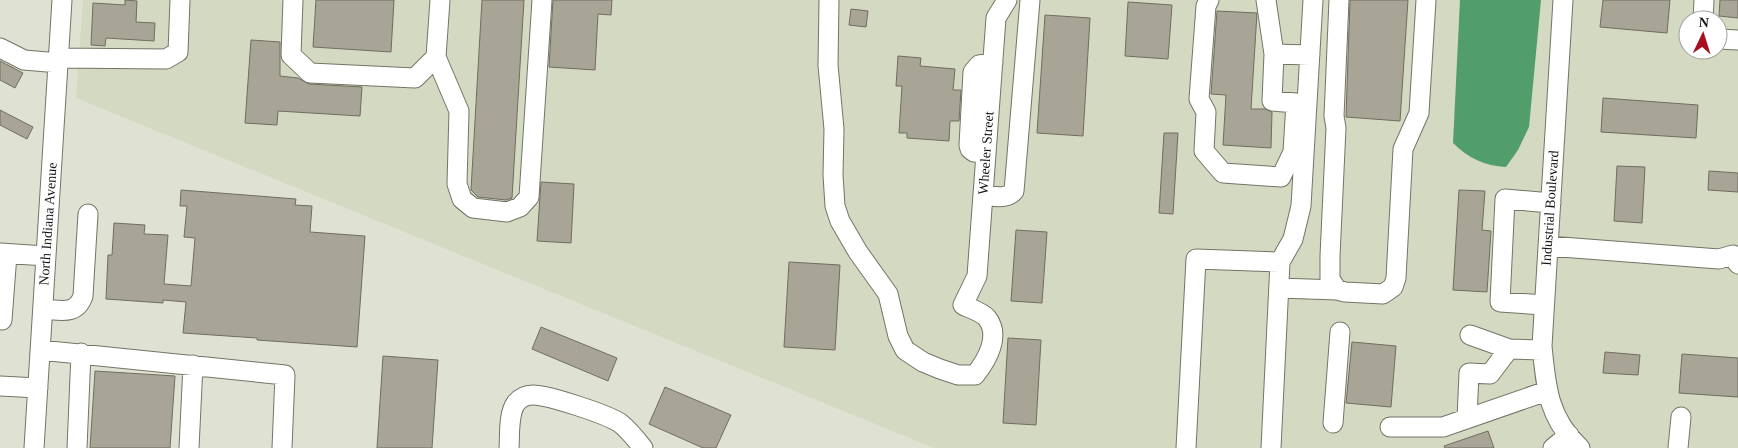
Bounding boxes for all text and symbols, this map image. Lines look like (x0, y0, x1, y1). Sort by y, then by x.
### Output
north arrow (1678, 10, 1728, 60)
text: N (1698, 15, 1709, 30)
street label: Wheeler Street (976, 111, 996, 195)
street label: Industrial Boulevard (1538, 150, 1562, 266)
street label: North Indiana Avenue (36, 162, 60, 286)

